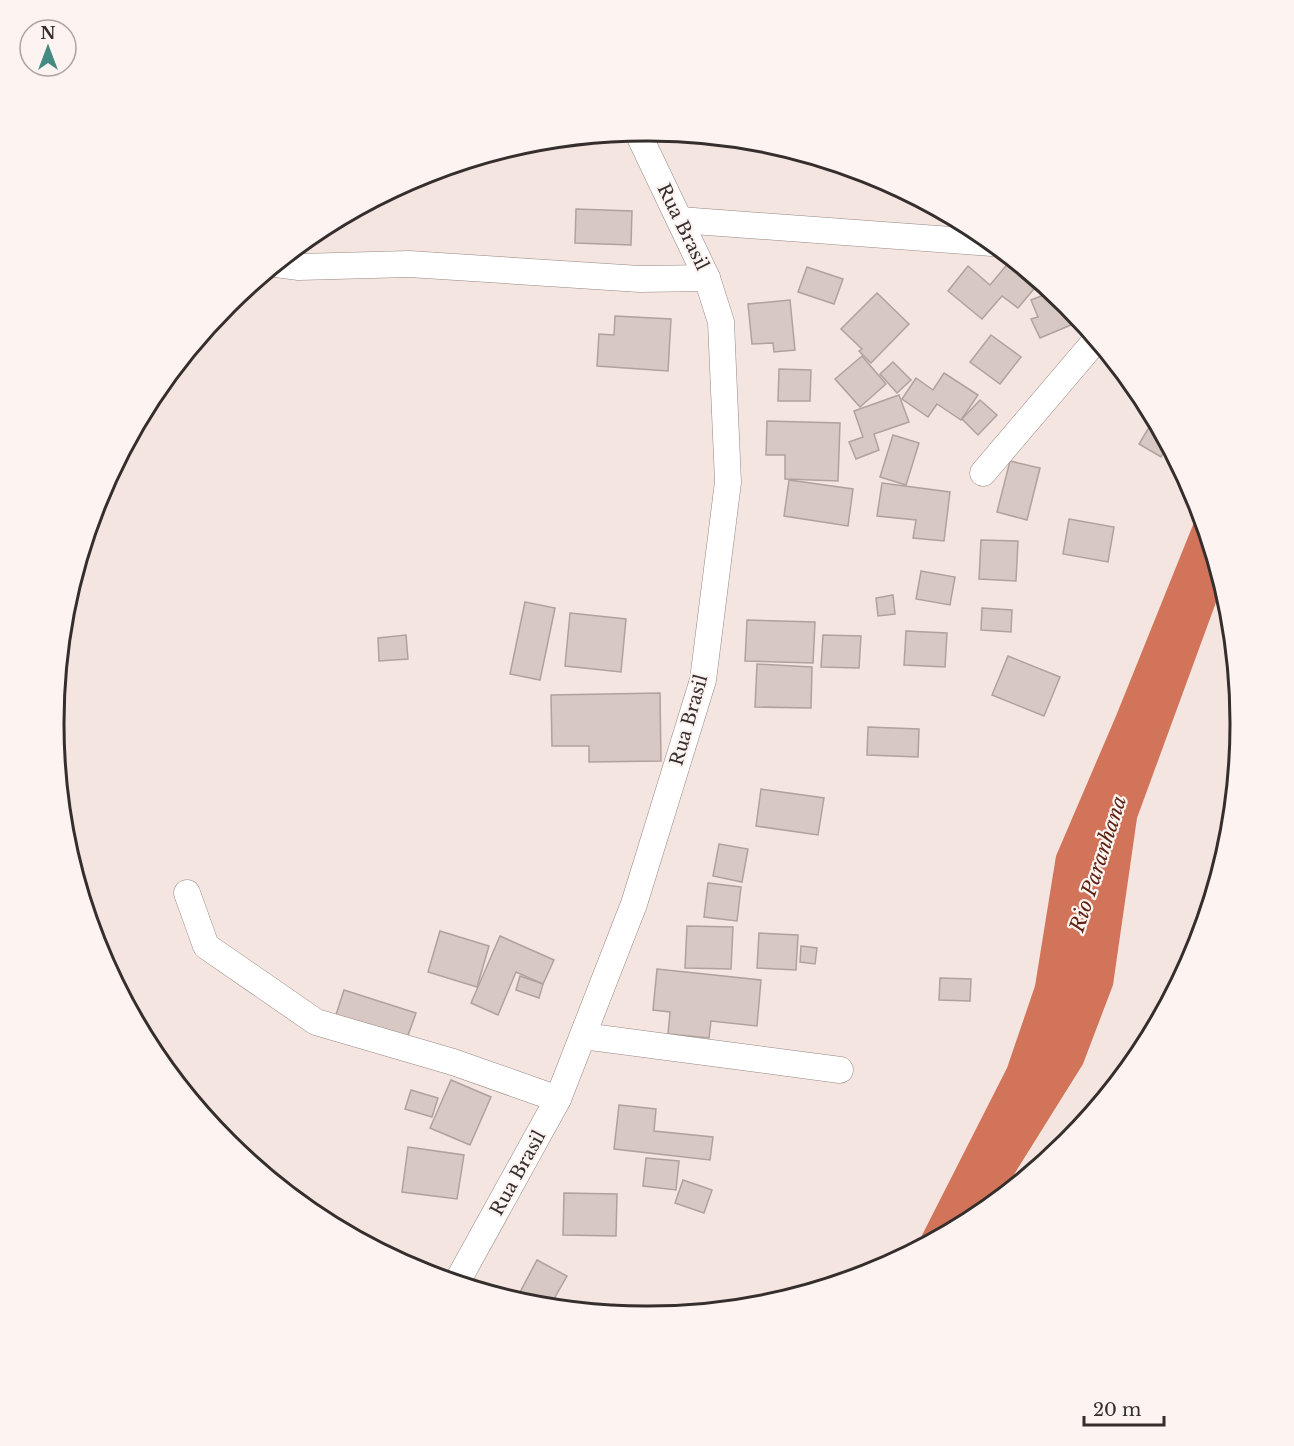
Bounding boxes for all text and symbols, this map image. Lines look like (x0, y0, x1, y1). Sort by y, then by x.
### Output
north arrow (18, 18, 78, 78)
text: N (40, 23, 56, 43)
street label: Rua Brasil (653, 180, 713, 274)
street label: Rua Brasil (666, 672, 713, 768)
water label: Rio Paranhana (1064, 793, 1131, 936)
street label: Rua Brasil (486, 1127, 550, 1219)
scale bar (1084, 1389, 1164, 1427)
text: 20 m (1093, 1399, 1141, 1421)

